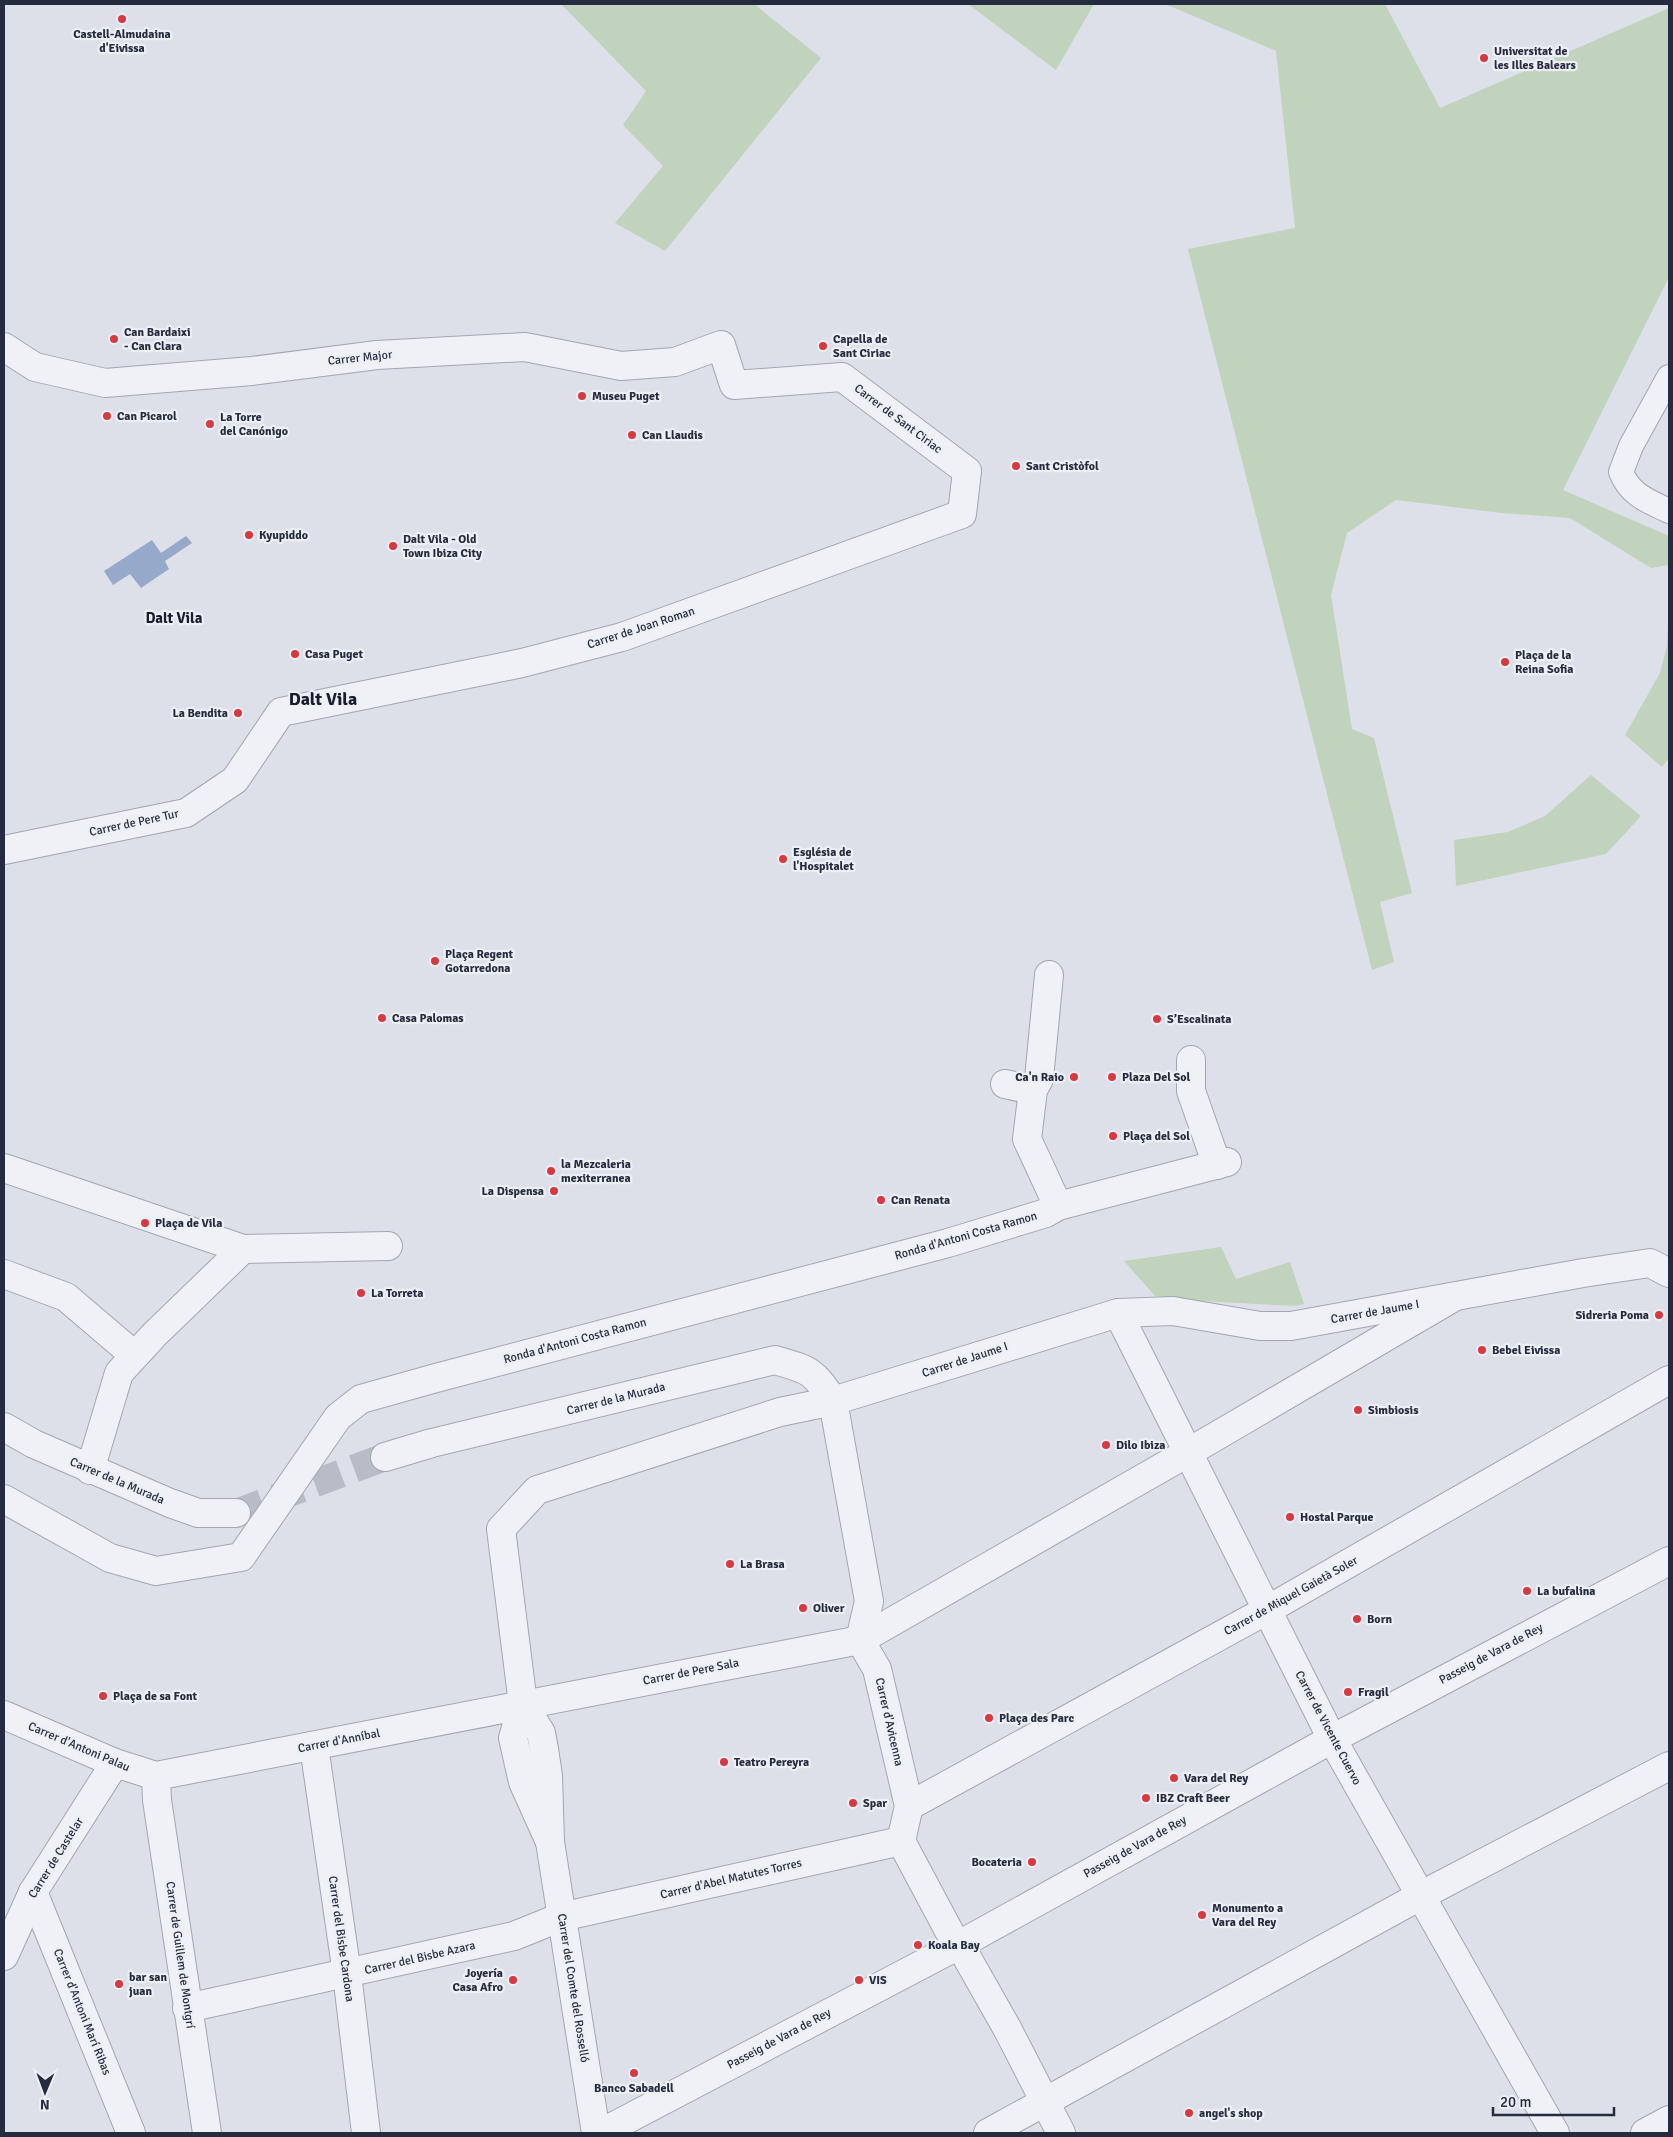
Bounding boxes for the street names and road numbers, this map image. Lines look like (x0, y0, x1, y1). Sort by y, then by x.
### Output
street label: Carrer Major (327, 347, 394, 369)
street label: Carrer de Sant Ciriac (851, 381, 945, 457)
street label: Carrer de Joan Roman (585, 604, 697, 652)
street label: Carrer de Pere Tur (88, 806, 181, 840)
street label: Ronda d'Antoni Costa Ramon (893, 1208, 1039, 1264)
street label: Carrer de Jaume I (1330, 1297, 1420, 1327)
street label: Ronda d'Antoni Costa Ramon (502, 1315, 648, 1367)
street label: Carrer de Jaume I (920, 1339, 1010, 1381)
street label: Carrer de la Murada (565, 1379, 667, 1419)
street label: Carrer de la Murada (67, 1454, 167, 1508)
street label: Carrer de Miquel Gaietà Soler (1221, 1553, 1361, 1639)
street label: Passeig de Vara de Rey (1437, 1620, 1546, 1688)
street label: Carrer de Pere Sala (642, 1655, 740, 1689)
street label: Carrer de Vicente Cuervo (1292, 1668, 1364, 1788)
street label: Carrer d'Avicenna (872, 1676, 906, 1768)
street label: Carrer d'Antoni Palau (26, 1719, 132, 1775)
street label: Carrer d'Anníbal (297, 1726, 382, 1756)
street label: Passeig de Vara de Rey (1081, 1812, 1189, 1882)
street label: Carrer de Castelar (25, 1814, 87, 1901)
street label: Carrer d'Abel Matutes Torres (659, 1855, 803, 1903)
street label: Carrer del Bisbe Cardona (325, 1875, 357, 2003)
street label: Carrer de Guillem de Montgrí (162, 1881, 198, 2030)
street label: Carrer del Comte del Rosselló (554, 1913, 592, 2063)
street label: Carrer del Bisbe Azara (363, 1938, 477, 1978)
street label: Carrer d'Antoni Marí Ribas (50, 1947, 114, 2077)
street label: Passeig de Vara de Rey (725, 2005, 834, 2073)

